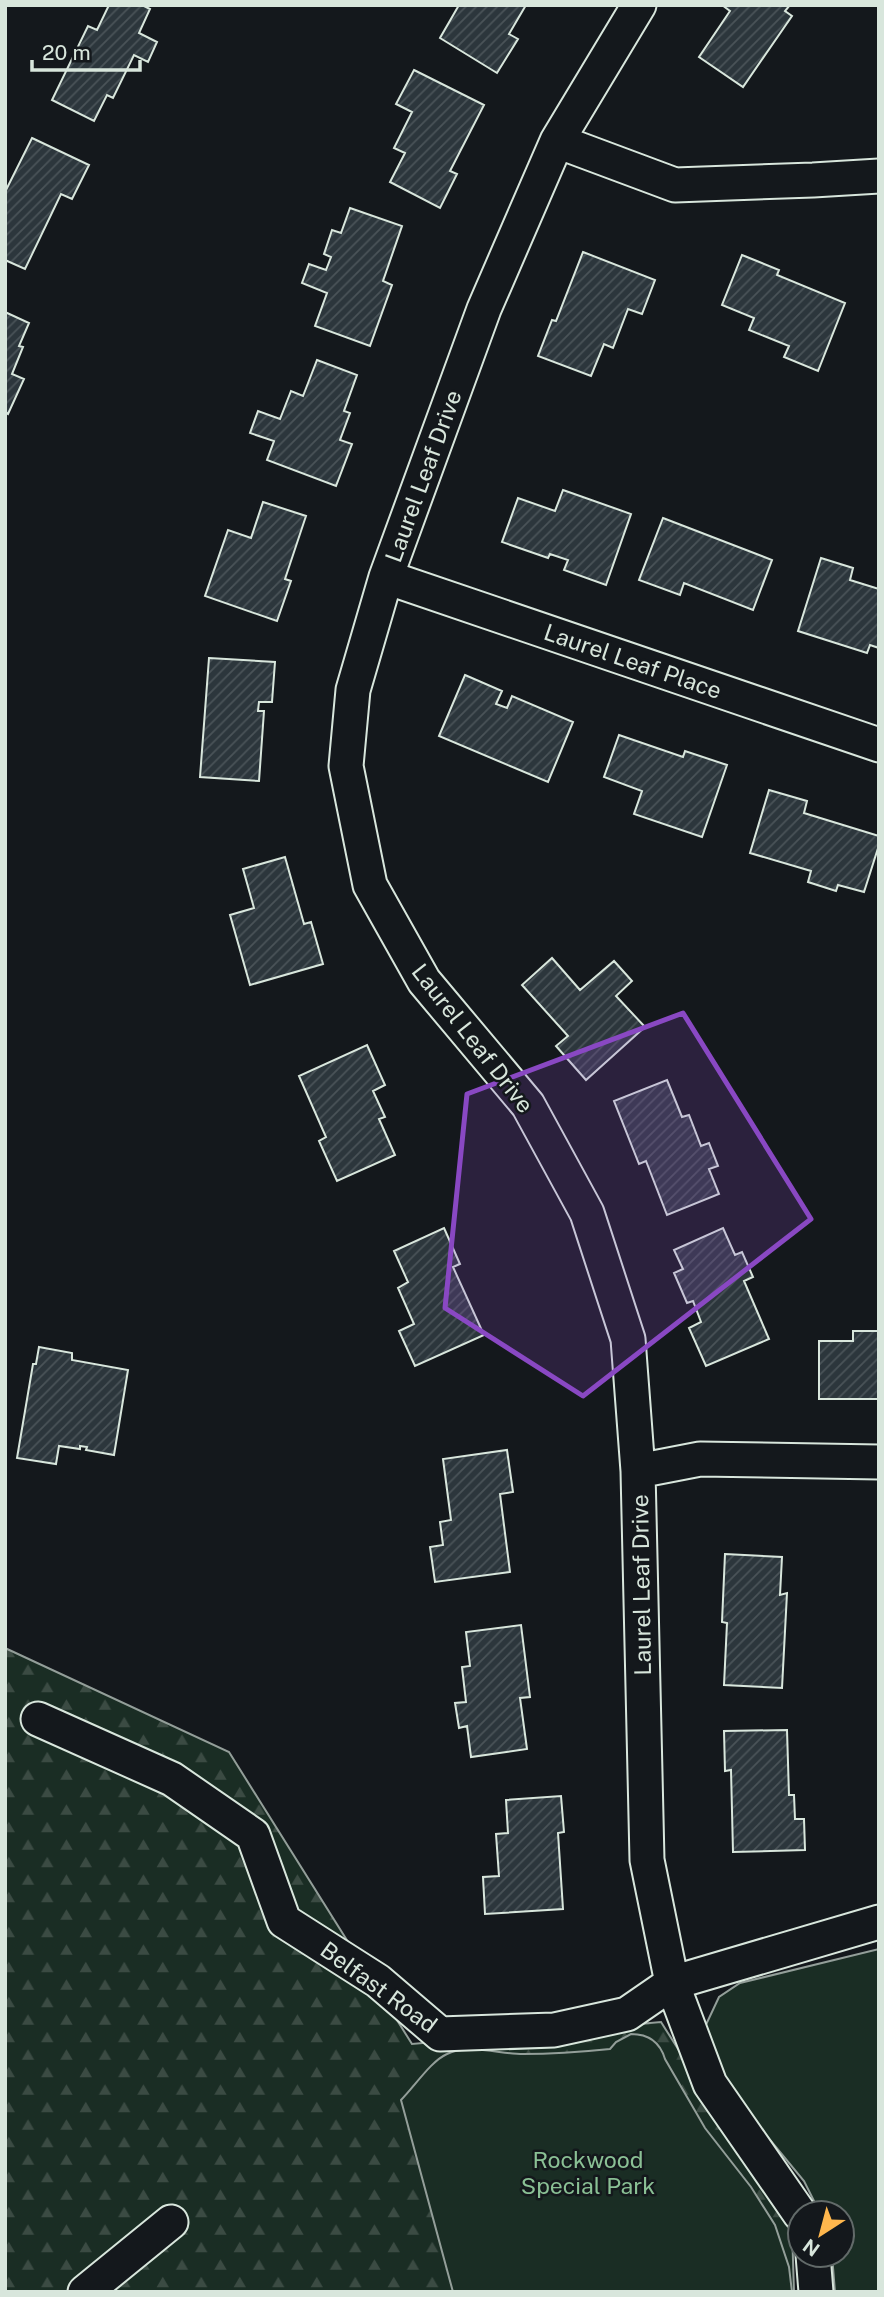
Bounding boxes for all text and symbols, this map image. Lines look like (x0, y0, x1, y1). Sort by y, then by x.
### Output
scale bar (32, 28, 140, 72)
text: 20 m (42, 40, 91, 65)
street label: Laurel Leaf Drive (379, 386, 467, 566)
street label: Laurel Leaf Place (541, 618, 725, 704)
street label: Laurel Leaf Drive (407, 958, 539, 1118)
street label: Laurel Leaf Drive (626, 1494, 656, 1676)
street label: Belfast Road (316, 1936, 442, 2038)
park label: Rockwood Special Park (521, 2146, 655, 2199)
north arrow (786, 2199, 856, 2269)
text: N (799, 2234, 823, 2261)

